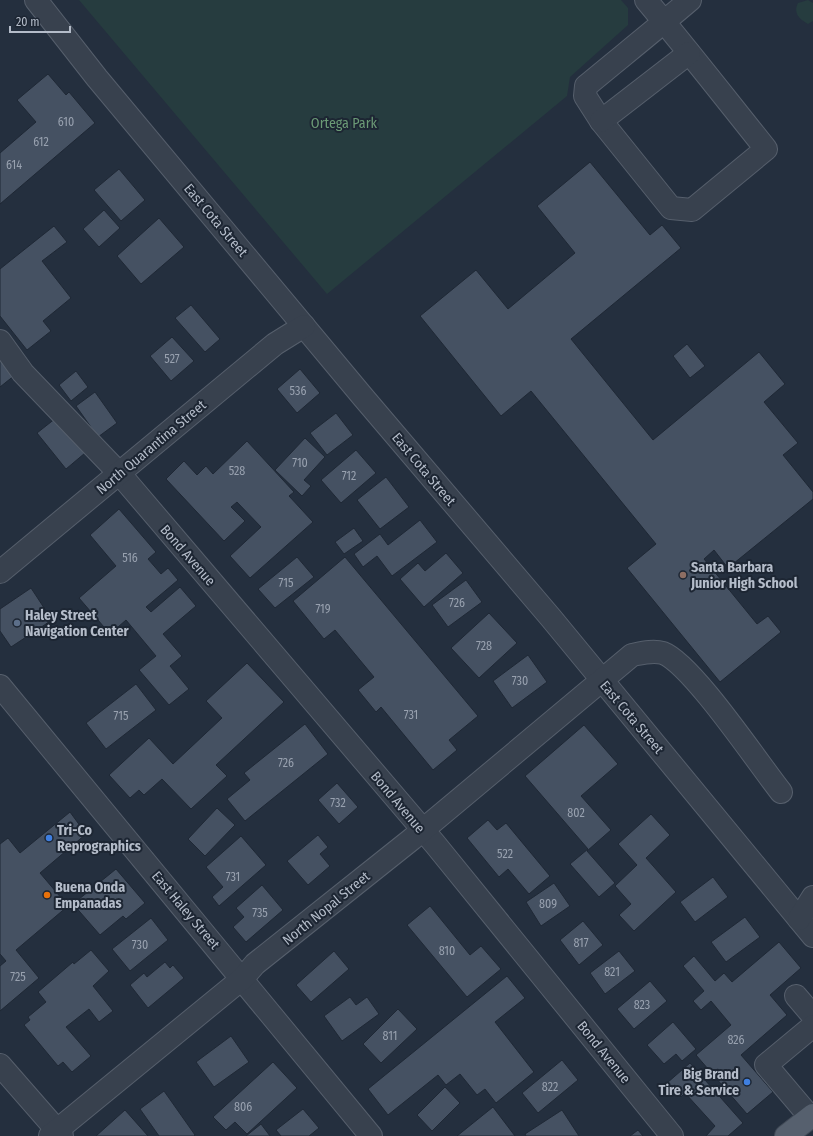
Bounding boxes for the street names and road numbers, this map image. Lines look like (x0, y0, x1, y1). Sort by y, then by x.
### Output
street label: East Cota Street (180, 180, 251, 261)
street label: North Quarantina Street (93, 396, 210, 498)
street label: East Cota Street (388, 429, 459, 510)
street label: Bond Avenue (157, 521, 219, 589)
street label: East Cota Street (596, 677, 667, 758)
street label: Bond Avenue (367, 768, 428, 837)
street label: East Haley Street (148, 868, 223, 953)
street label: North Nopal Street (279, 868, 374, 949)
street label: Bond Avenue (573, 1018, 634, 1087)

